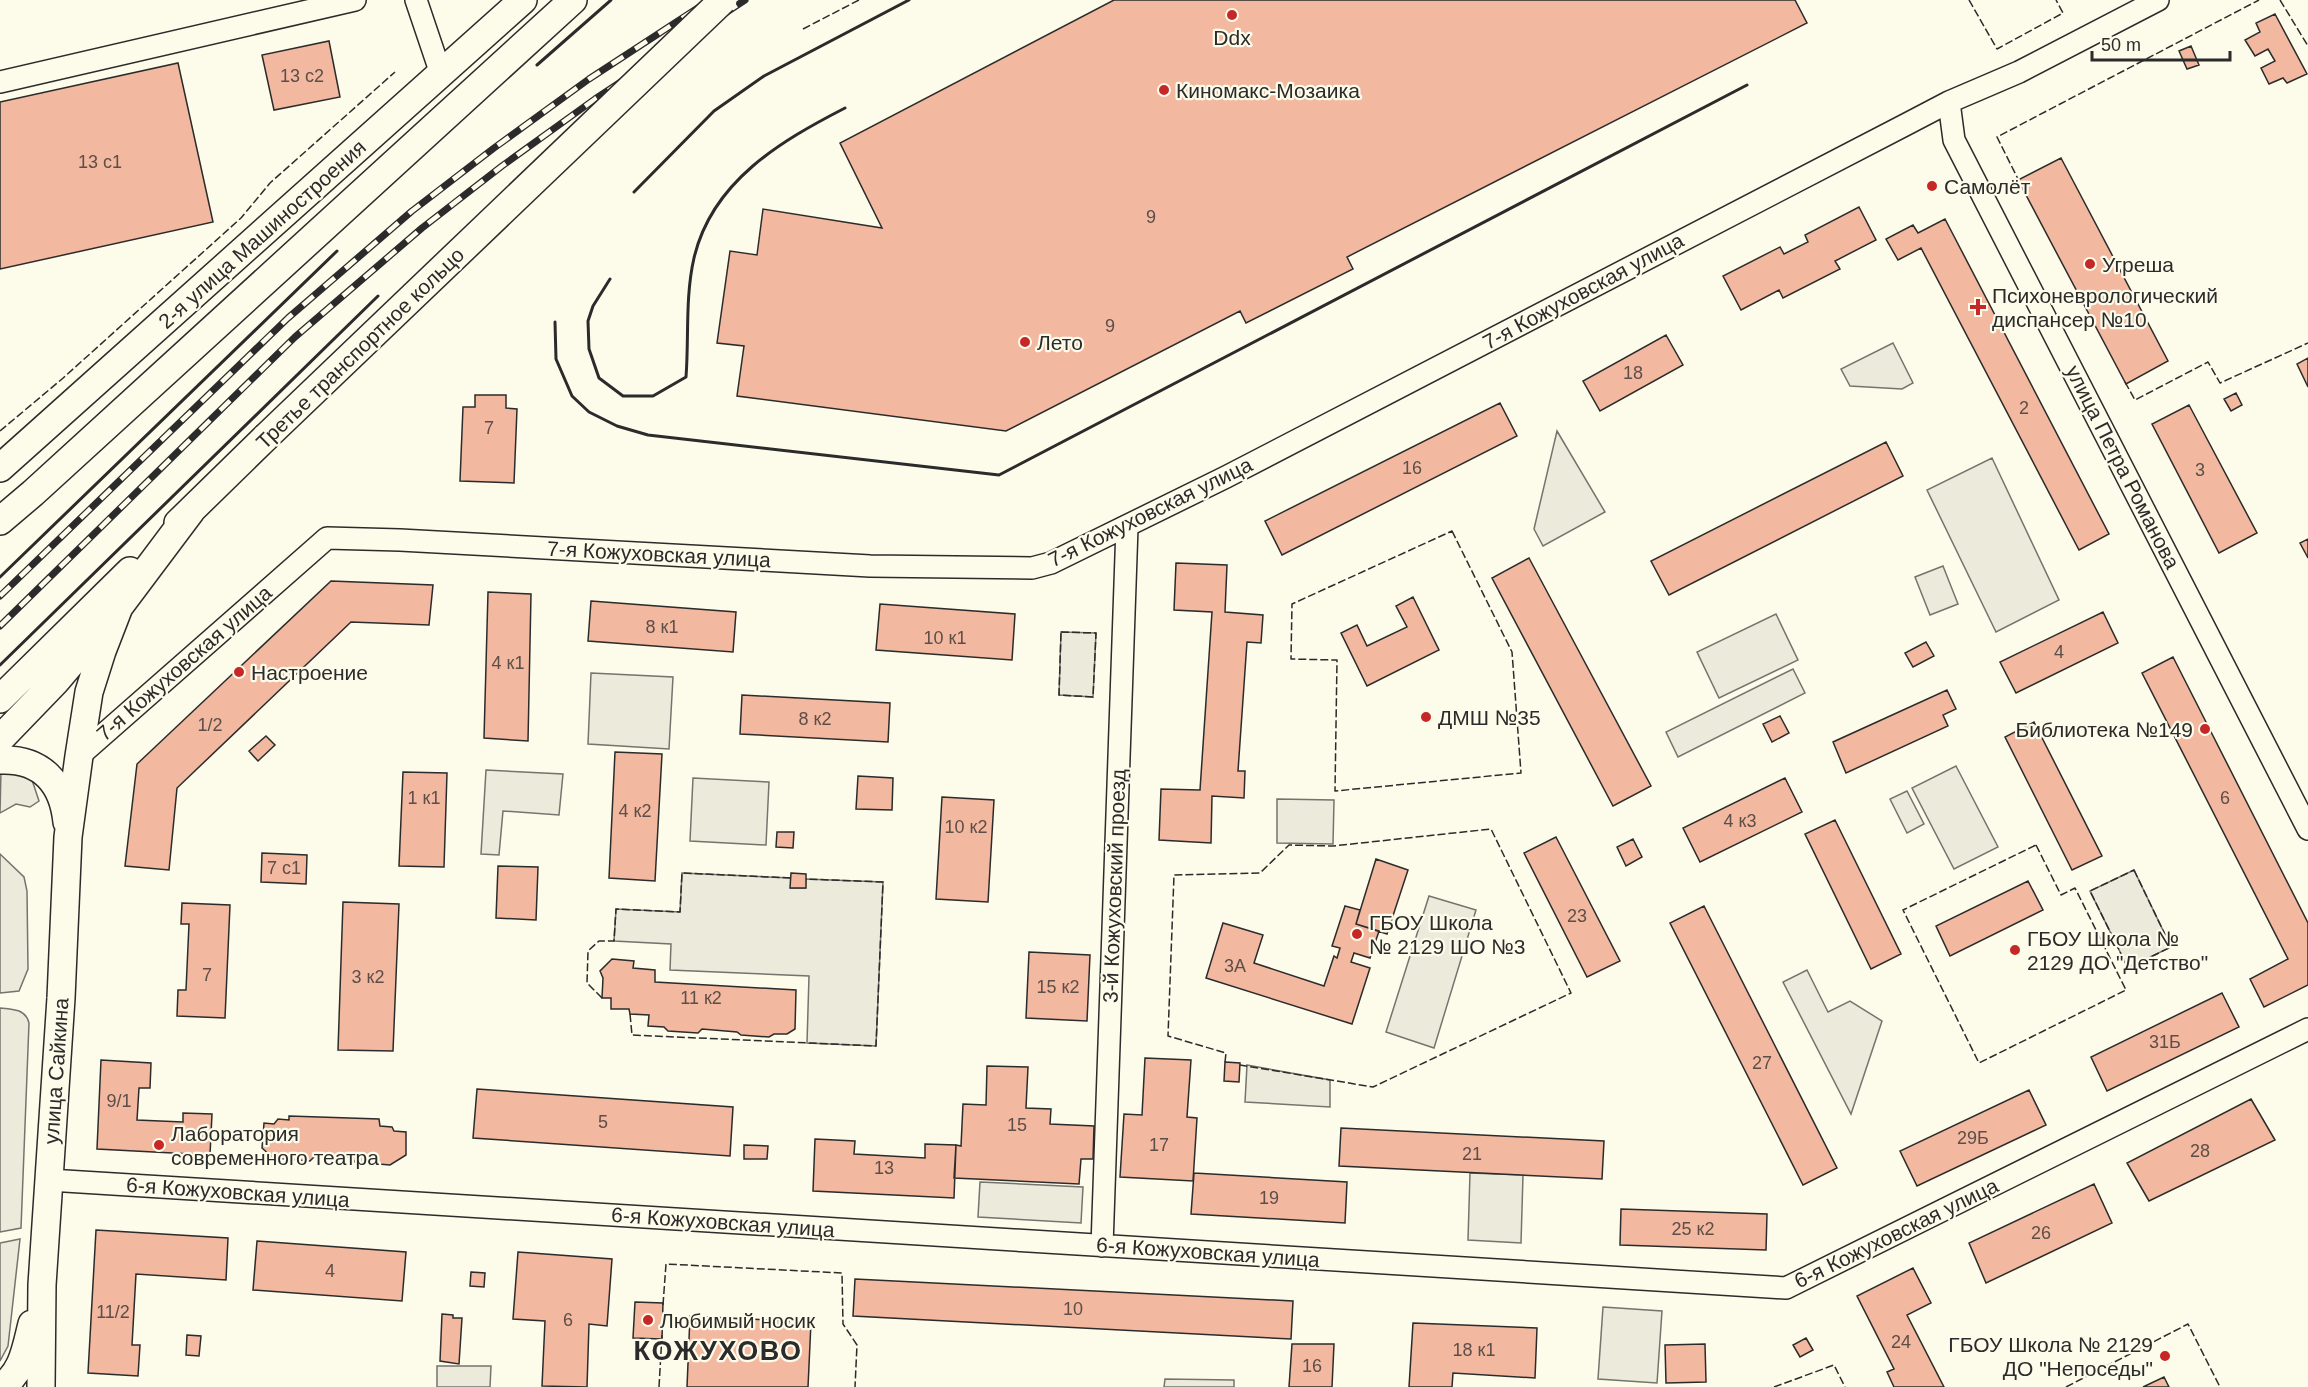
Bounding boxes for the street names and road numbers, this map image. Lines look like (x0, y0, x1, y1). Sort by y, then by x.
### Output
street label: 2-я улица Машиностроения (154, 135, 370, 333)
street label: 7-я Кожуховская улица (1479, 228, 1688, 354)
street label: Третье транспортное кольцо (252, 243, 468, 453)
street label: улица Петра Романова (2062, 361, 2185, 573)
street label: 7-я Кожуховская улица (1044, 452, 1256, 571)
street label: 7-я Кожуховская улица (547, 537, 772, 571)
street label: 7-я Кожуховская улица (92, 581, 276, 745)
street label: 3-й Кожуховский проезд (1098, 769, 1130, 1003)
street label: улица Сайкина (39, 997, 73, 1145)
street label: 6-я Кожуховская улица (125, 1173, 351, 1211)
street label: 6-я Кожуховская улица (1790, 1173, 2002, 1292)
street label: 6-я Кожуховская улица (610, 1203, 836, 1241)
street label: 6-я Кожуховская улица (1095, 1233, 1321, 1271)

